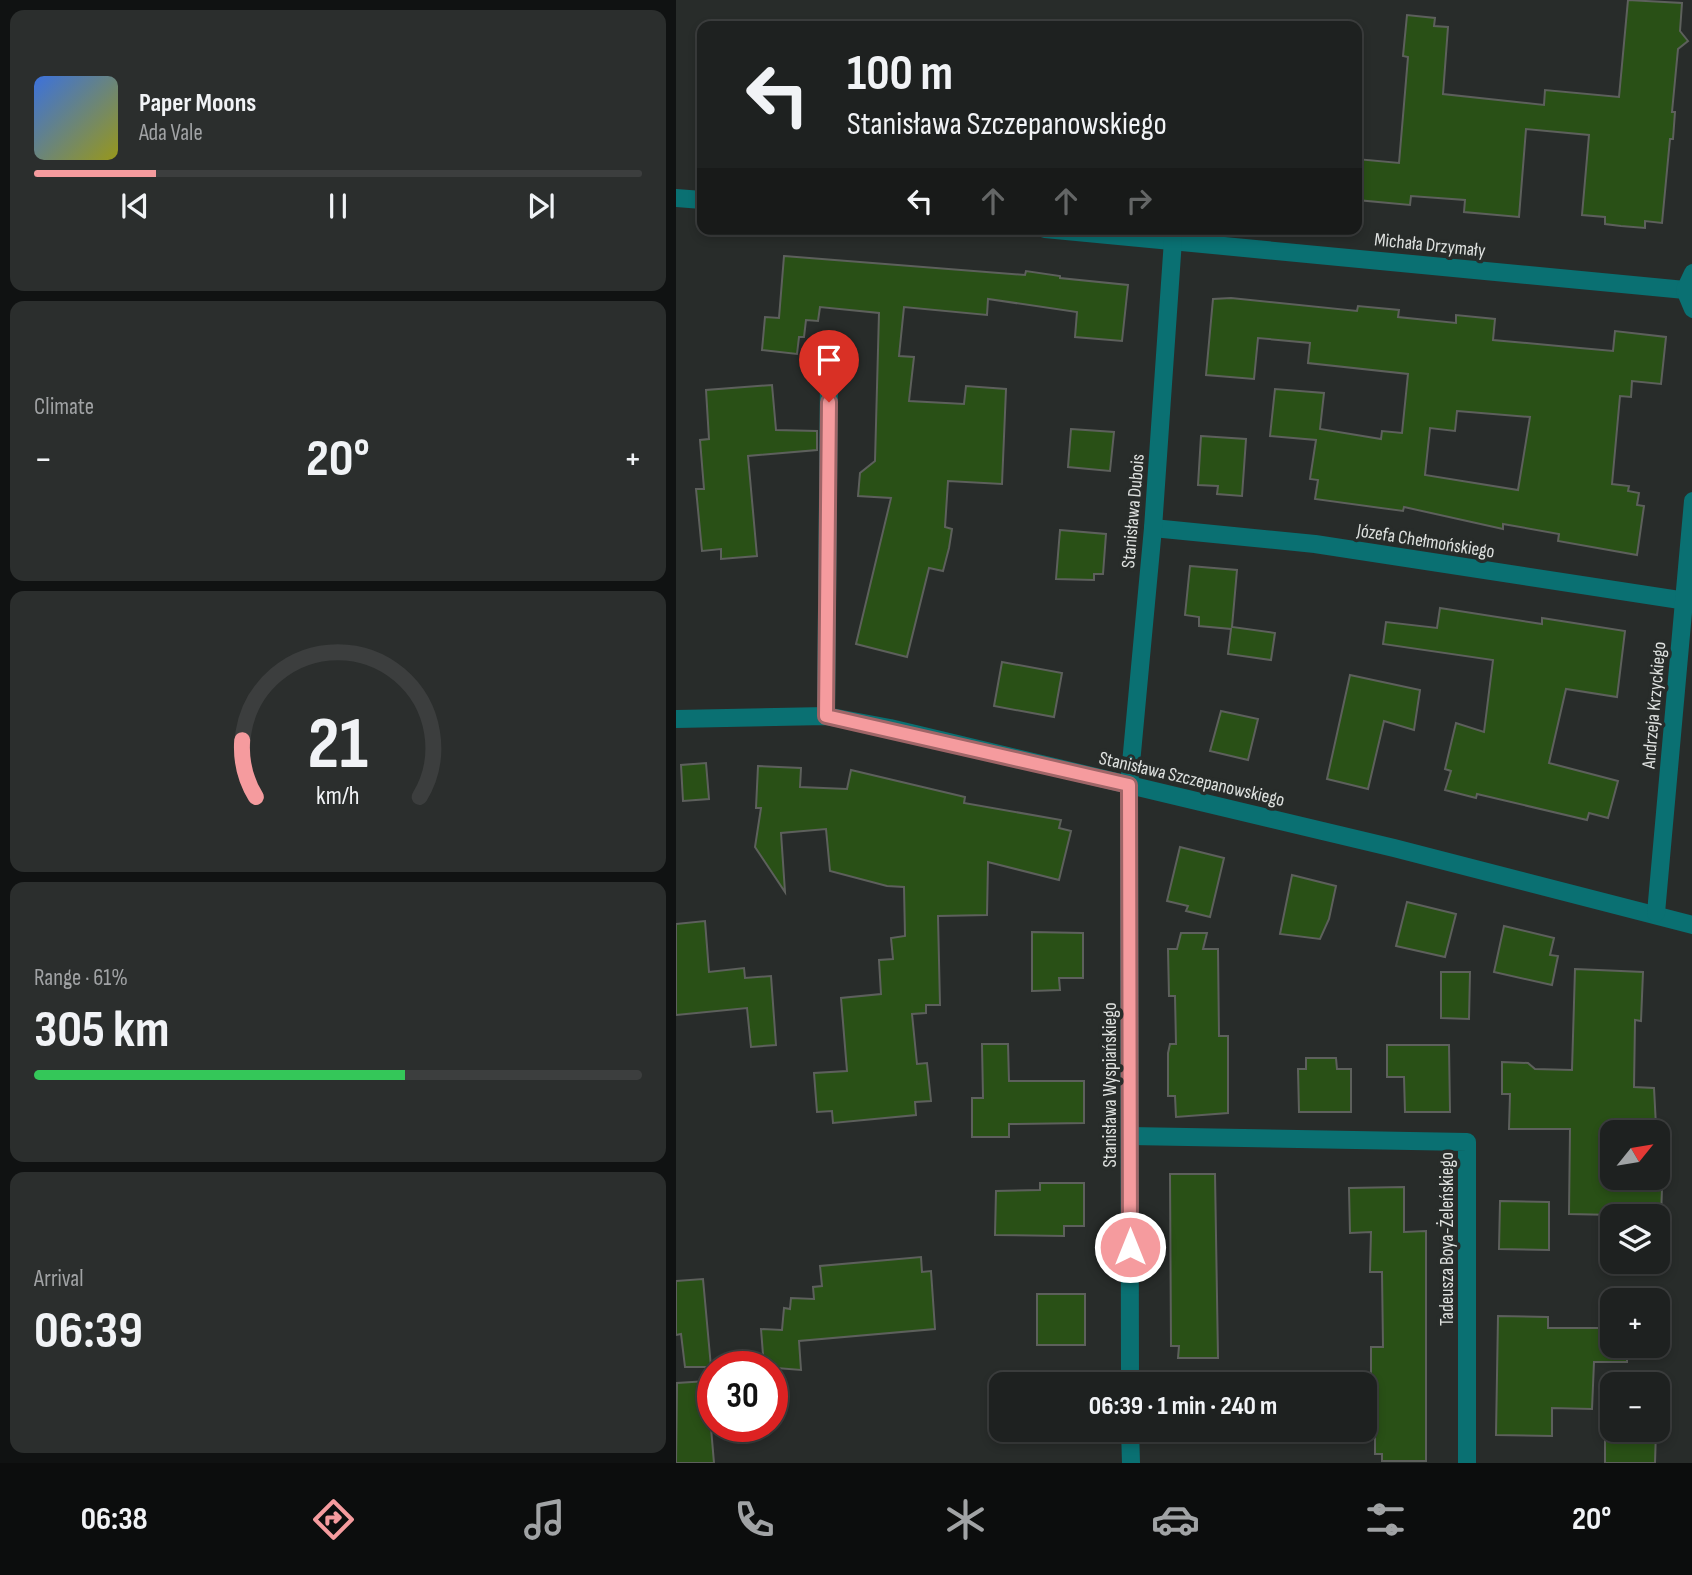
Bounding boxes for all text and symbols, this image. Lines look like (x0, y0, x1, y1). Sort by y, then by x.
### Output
text: 100 m (847, 45, 953, 104)
icon: left (732, 49, 823, 140)
text: Paper Moons (139, 88, 256, 119)
text: Stanisława Szczepanowskiego (847, 105, 1167, 144)
text: Ada Vale (139, 119, 203, 147)
icon: left (901, 182, 939, 220)
icon: ahead (974, 182, 1012, 220)
icon: ahead (1047, 182, 1085, 220)
icon: right (1120, 182, 1158, 220)
icon: previous (116, 187, 154, 225)
icon: pause (319, 187, 357, 225)
icon: next (522, 187, 560, 225)
street label: Michała Drzymały (1373, 228, 1487, 263)
pin (799, 330, 859, 402)
icon: arrive (810, 341, 848, 379)
text: Climate (34, 393, 94, 421)
text: 20° (306, 428, 370, 491)
text: − (34, 437, 53, 482)
text: + (623, 437, 642, 482)
street label: Stanisława Dubois (1117, 453, 1150, 569)
street label: Józefa Chełmońskiego (1354, 519, 1496, 564)
street label: Andrzeja Krzyckiego (1637, 641, 1672, 771)
text: 21 (308, 702, 368, 790)
street label: Stanisława Szczepanowskiego (1097, 747, 1287, 812)
text: km/h (316, 781, 360, 812)
text: Range · 61% (34, 964, 128, 992)
text: 305 km (34, 999, 169, 1062)
street label: Stanisława Wyspiańskiego (1099, 1002, 1122, 1168)
north arrow (1600, 1120, 1670, 1190)
map controls (1600, 1120, 1670, 1442)
street label: Tadeusza Boya-Żeleńskiego (1436, 1152, 1459, 1326)
button: layers (1600, 1204, 1670, 1274)
position arrow (1093, 1210, 1167, 1284)
text: Arrival (34, 1265, 83, 1293)
button: + (1600, 1288, 1670, 1358)
text: 06:39 (34, 1300, 143, 1363)
speed limit sign: 30 (697, 1351, 788, 1442)
button: − (1600, 1372, 1670, 1442)
text: 06:39 · 1 min · 240 m (1089, 1391, 1277, 1422)
icon: directions (309, 1495, 358, 1544)
icon: music (520, 1495, 569, 1544)
icon: phone (730, 1495, 779, 1544)
icon: climate (941, 1495, 990, 1544)
icon: car (1151, 1495, 1200, 1544)
icon: filters (1361, 1495, 1410, 1544)
text: 06:38 (81, 1500, 148, 1539)
text: 20° (1572, 1500, 1611, 1539)

